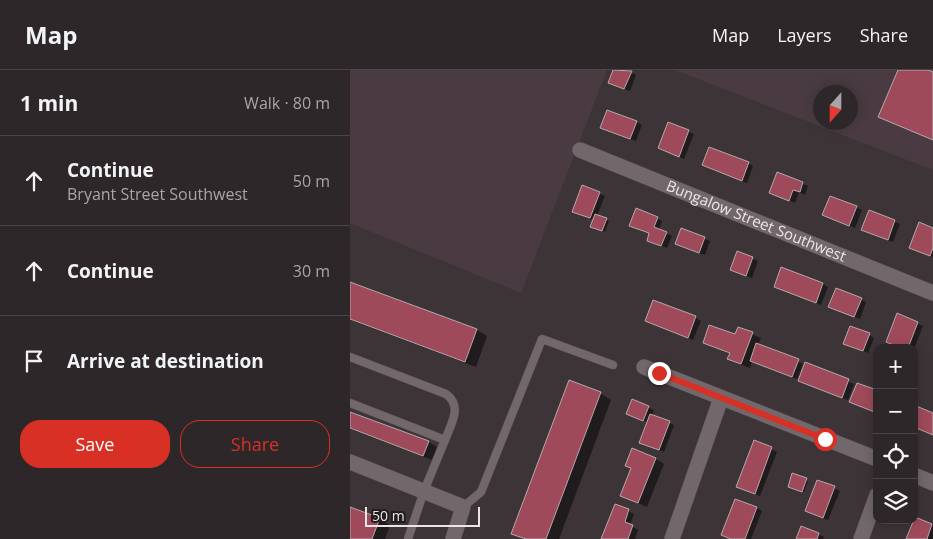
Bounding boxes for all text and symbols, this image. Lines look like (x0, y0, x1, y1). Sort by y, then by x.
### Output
text: Map (25, 18, 77, 51)
text: Map (712, 23, 749, 47)
text: Layers (777, 23, 832, 47)
text: Share (860, 23, 908, 47)
north arrow (813, 85, 858, 130)
text: 1 min (20, 89, 78, 117)
text: Walk · 80 m (244, 92, 330, 114)
text: Continue (67, 157, 154, 183)
icon: ahead (20, 167, 48, 195)
text: 50 m (293, 170, 330, 192)
street label: Bungalow Street Southwest (664, 175, 849, 266)
text: Bryant Street Southwest (67, 183, 248, 205)
icon: ahead (20, 257, 48, 285)
text: Continue (67, 258, 154, 284)
text: 30 m (293, 260, 330, 282)
map controls (873, 344, 918, 524)
button: + (873, 344, 918, 389)
icon: arrive (20, 347, 48, 375)
text: Arrive at destination (67, 348, 264, 374)
route end (648, 362, 671, 385)
button: − (873, 389, 918, 434)
button: Save (20, 420, 170, 468)
button: Share (180, 420, 330, 468)
route start (814, 428, 837, 451)
button: locate (873, 434, 918, 479)
button: layers (873, 479, 918, 524)
scale bar (365, 504, 480, 527)
text: 50 m (372, 506, 405, 525)

